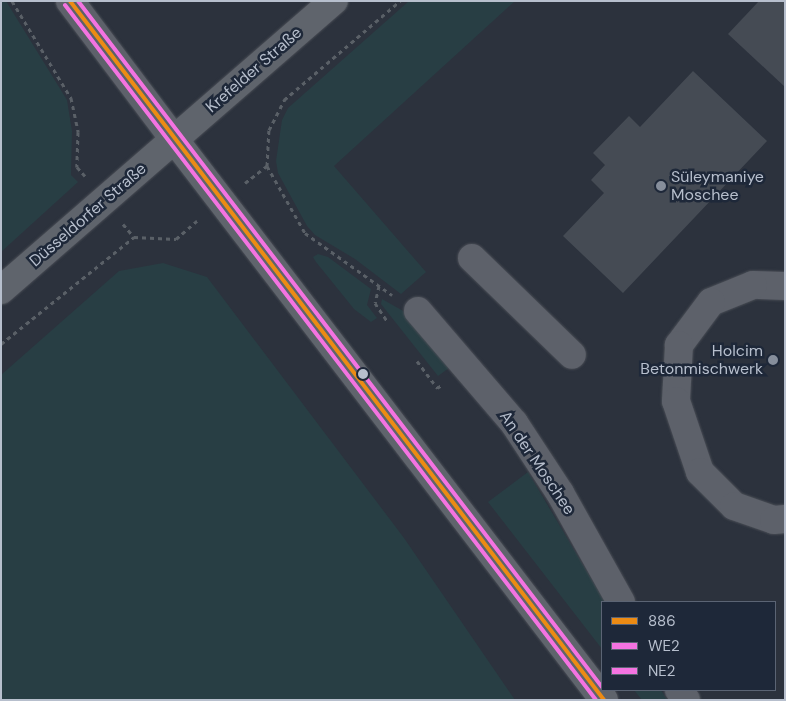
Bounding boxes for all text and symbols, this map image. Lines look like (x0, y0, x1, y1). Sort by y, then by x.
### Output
street label: Krefelder Straße (202, 23, 306, 117)
street label: Düsseldorfer Straße (26, 159, 150, 271)
place label: Süleymaniye Moschee (671, 167, 764, 205)
marker: Süleymaniye Moschee (655, 180, 667, 192)
place label: Holcim Betonmischwerk (640, 341, 763, 379)
marker: Holcim Betonmischwerk (767, 354, 779, 366)
unlabelled marker (358, 369, 368, 379)
street label: An der Moschee (495, 408, 579, 518)
legend (601, 601, 776, 691)
text: 886 (648, 611, 676, 631)
text: WE2 (648, 636, 680, 656)
text: NE2 (648, 661, 675, 681)

